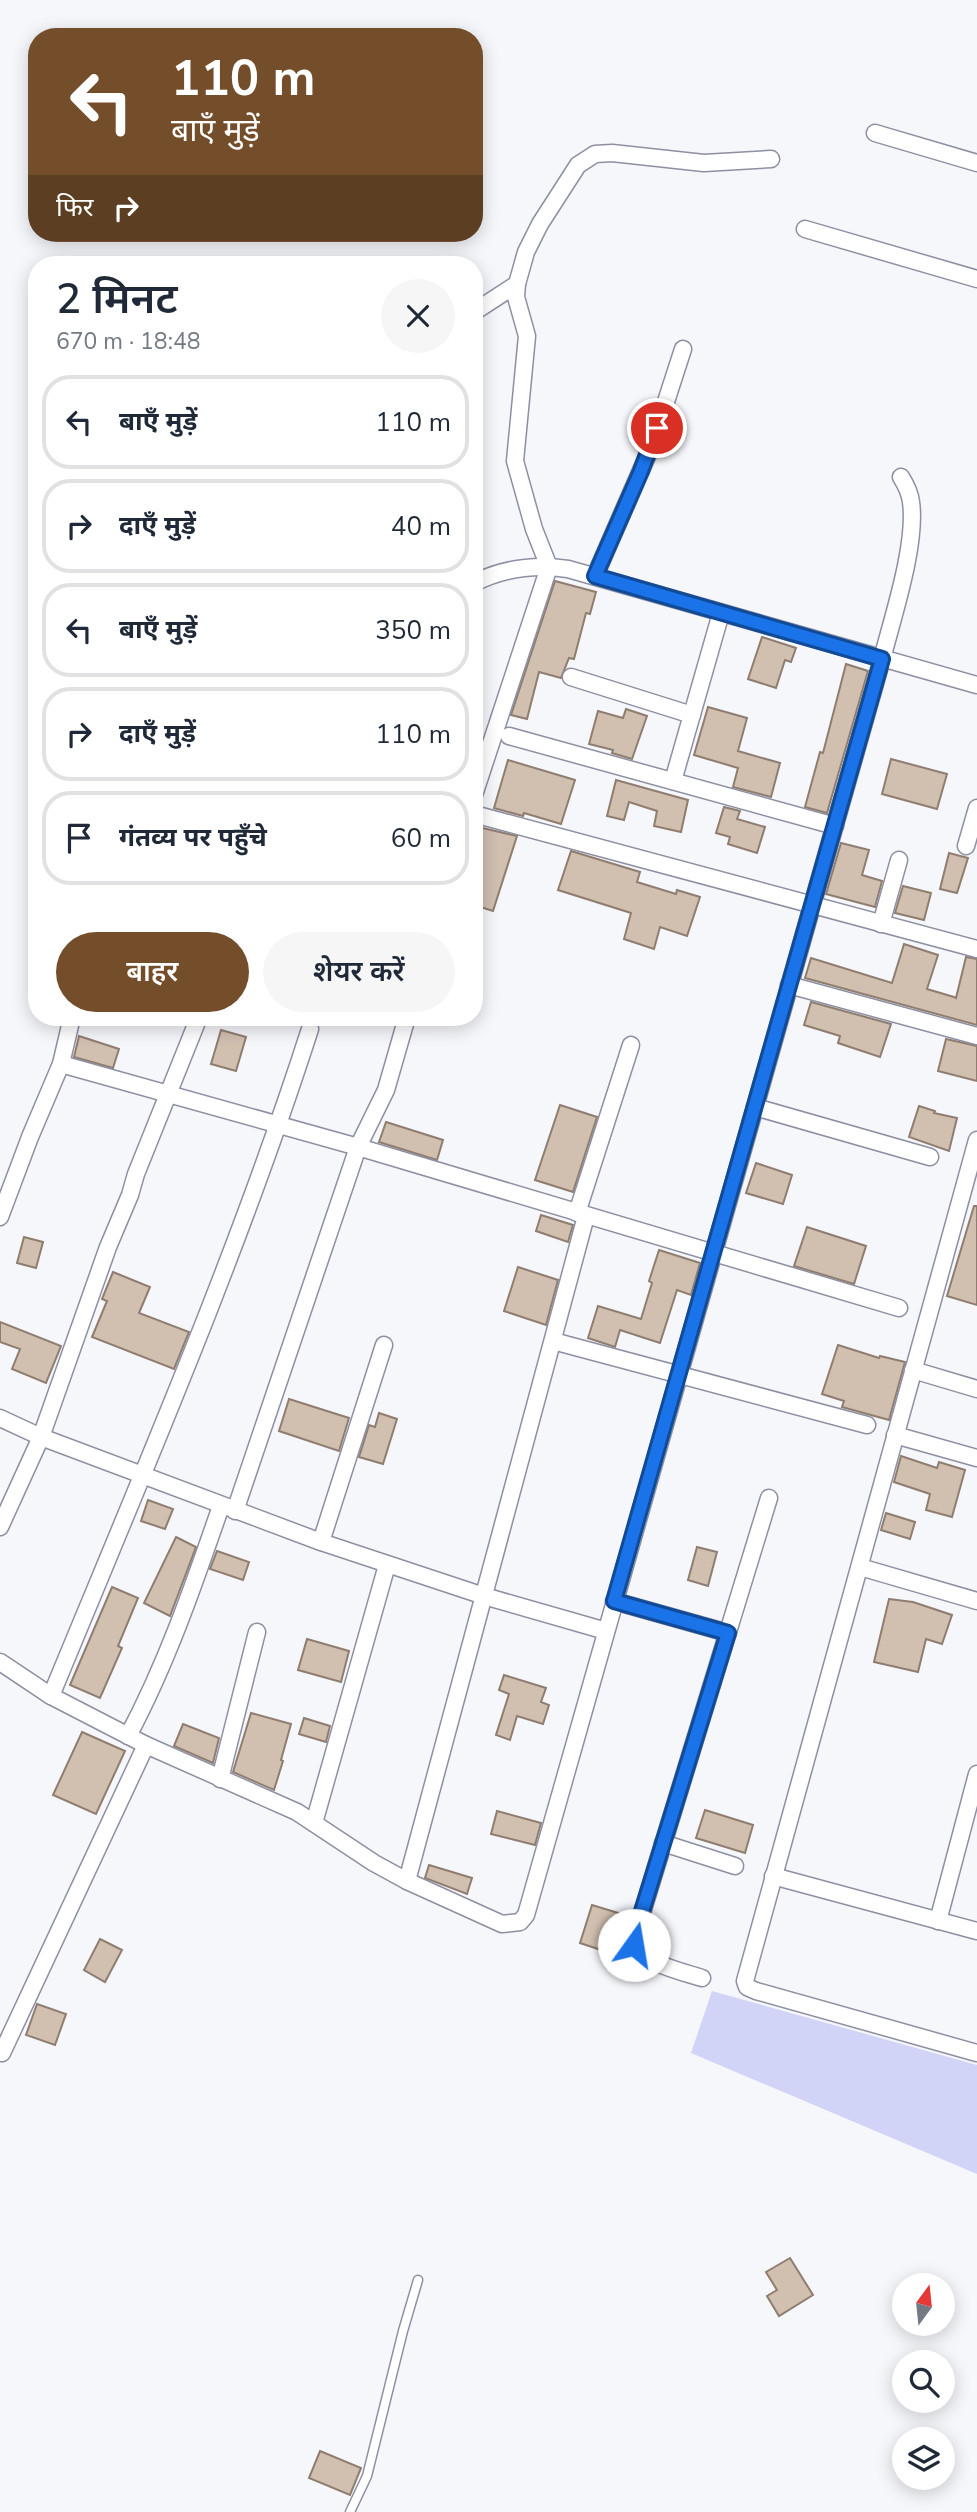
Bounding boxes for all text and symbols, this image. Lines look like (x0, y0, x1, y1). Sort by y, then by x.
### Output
text: 110 m (171, 45, 315, 112)
icon: left (56, 56, 147, 147)
text: बाएँ मुड़ें (171, 109, 260, 152)
icon: right (107, 189, 145, 227)
text: फिर (56, 190, 93, 225)
text: 2 मिनट (56, 271, 178, 328)
button: close (381, 279, 455, 353)
text: 670 m · 18:48 (56, 326, 201, 357)
pin (627, 398, 687, 458)
icon: left (60, 403, 98, 441)
text: बाएँ मुड़ें (119, 404, 197, 439)
text: 110 m (375, 405, 451, 440)
icon: arrive (638, 409, 676, 447)
icon: right (60, 507, 98, 545)
text: दाएँ मुड़ें (119, 508, 196, 543)
text: 40 m (391, 509, 451, 544)
icon: left (60, 611, 98, 649)
text: बाएँ मुड़ें (119, 612, 197, 647)
text: 350 m (375, 613, 451, 648)
icon: right (60, 715, 98, 753)
text: दाएँ मुड़ें (119, 716, 196, 751)
text: 110 m (375, 717, 451, 752)
icon: arrive (60, 819, 98, 857)
text: गंतव्य पर पहुँचे (119, 820, 267, 855)
text: 60 m (391, 821, 451, 856)
button: बाहर (56, 932, 249, 1012)
button: शेयर करें (263, 932, 455, 1012)
position arrow (597, 1908, 671, 1982)
north arrow (892, 2273, 956, 2336)
map controls (892, 2273, 955, 2490)
button: search (892, 2350, 955, 2413)
button: layers (892, 2427, 955, 2490)

